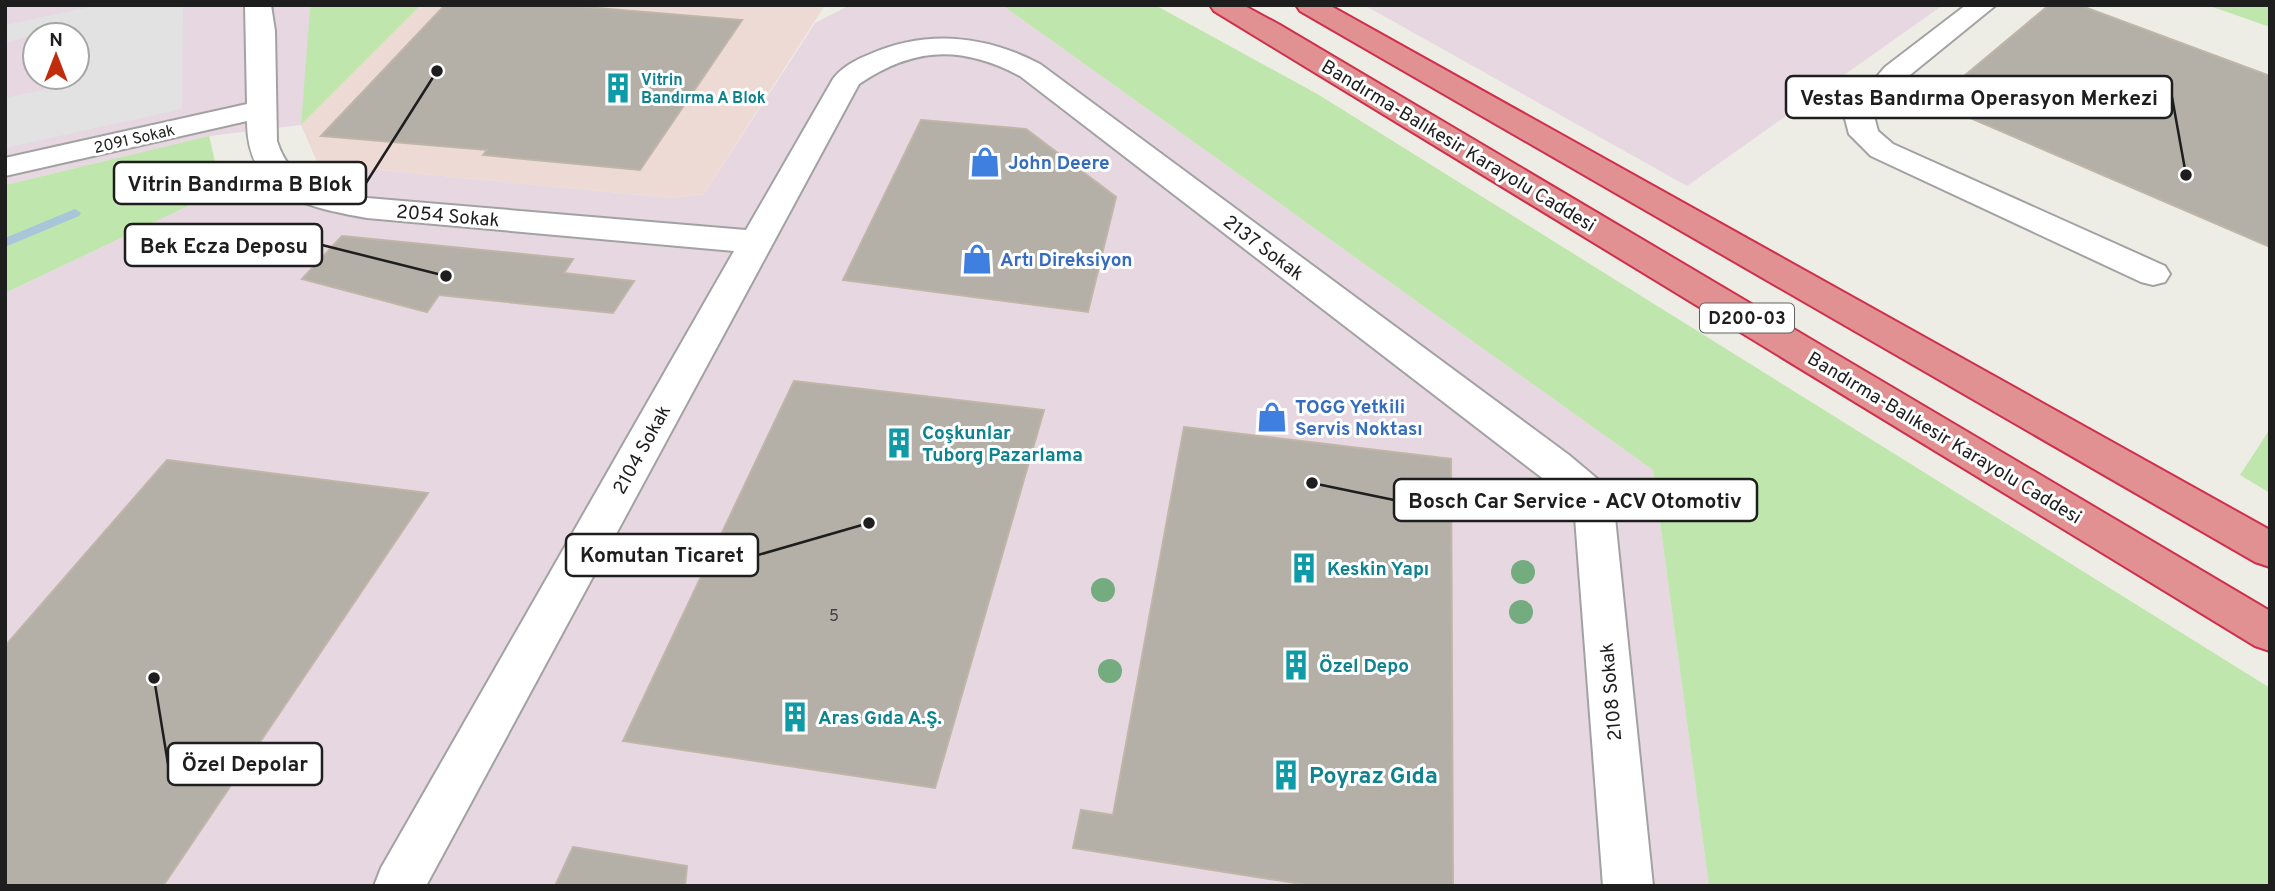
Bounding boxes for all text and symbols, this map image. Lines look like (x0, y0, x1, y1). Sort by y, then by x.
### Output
north arrow (21, 21, 91, 91)
text: N (49, 29, 63, 53)
street label: Bandırma-Balıkesir Karayolu Caddesi (1316, 55, 1599, 238)
building icon: Vitrin Bandırma A Blok (601, 71, 635, 105)
place label: Vitrin Bandırma A Blok (641, 71, 766, 109)
callout: Vestas Bandırma Operasyon Merkezi (1786, 76, 2172, 118)
text: Vestas Bandırma Operasyon Merkezi (1800, 86, 2158, 113)
street label: 2091 Sokak (92, 121, 177, 159)
shop icon: John Deere (968, 145, 1002, 179)
place label: John Deere (1008, 152, 1110, 176)
callout: Vitrin Bandırma B Blok (114, 162, 366, 204)
text: Vitrin Bandırma B Blok (128, 172, 353, 199)
street label: 2054 Sokak (395, 201, 500, 233)
street label: 2137 Sokak (1218, 210, 1308, 287)
callout: Bek Ecza Deposu (125, 224, 322, 266)
text: Bek Ecza Deposu (140, 234, 308, 261)
shop icon: Artı Direksiyon (960, 242, 994, 276)
place label: Artı Direksiyon (1000, 249, 1133, 273)
road number: D200-03 (1700, 304, 1794, 332)
street label: Bandırma-Balıkesir Karayolu Caddesi (1802, 347, 2085, 530)
place label: TOGG Yetkili Servis Noktası (1295, 396, 1423, 442)
shop icon: TOGG Yetkili Servis Noktası (1255, 400, 1289, 434)
street label: 2104 Sokak (608, 401, 677, 499)
place label: Coşkunlar Tuborg Pazarlama (922, 422, 1083, 468)
building icon: Coşkunlar Tuborg Pazarlama (882, 426, 916, 460)
callout: Bosch Car Service - ACV Otomotiv (1394, 479, 1757, 521)
text: Bosch Car Service - ACV Otomotiv (1408, 489, 1742, 516)
callout: Komutan Ticaret (566, 534, 758, 576)
text: Komutan Ticaret (580, 543, 744, 570)
building icon: Keskin Yapı (1287, 551, 1321, 585)
place label: Keskin Yapı (1327, 558, 1429, 582)
house number: 5 (829, 607, 839, 627)
street label: 2108 Sokak (1596, 642, 1628, 742)
building icon: Özel Depo (1279, 648, 1313, 682)
place label: Özel Depo (1319, 654, 1409, 679)
building icon: Aras Gıda A.Ş. (778, 700, 812, 734)
place label: Aras Gıda A.Ş. (818, 707, 942, 731)
callout: Özel Depolar (168, 743, 322, 785)
text: Özel Depolar (182, 752, 308, 779)
building icon: Poyraz Gıda (1269, 758, 1303, 792)
place label: Poyraz Gıda (1309, 763, 1438, 792)

